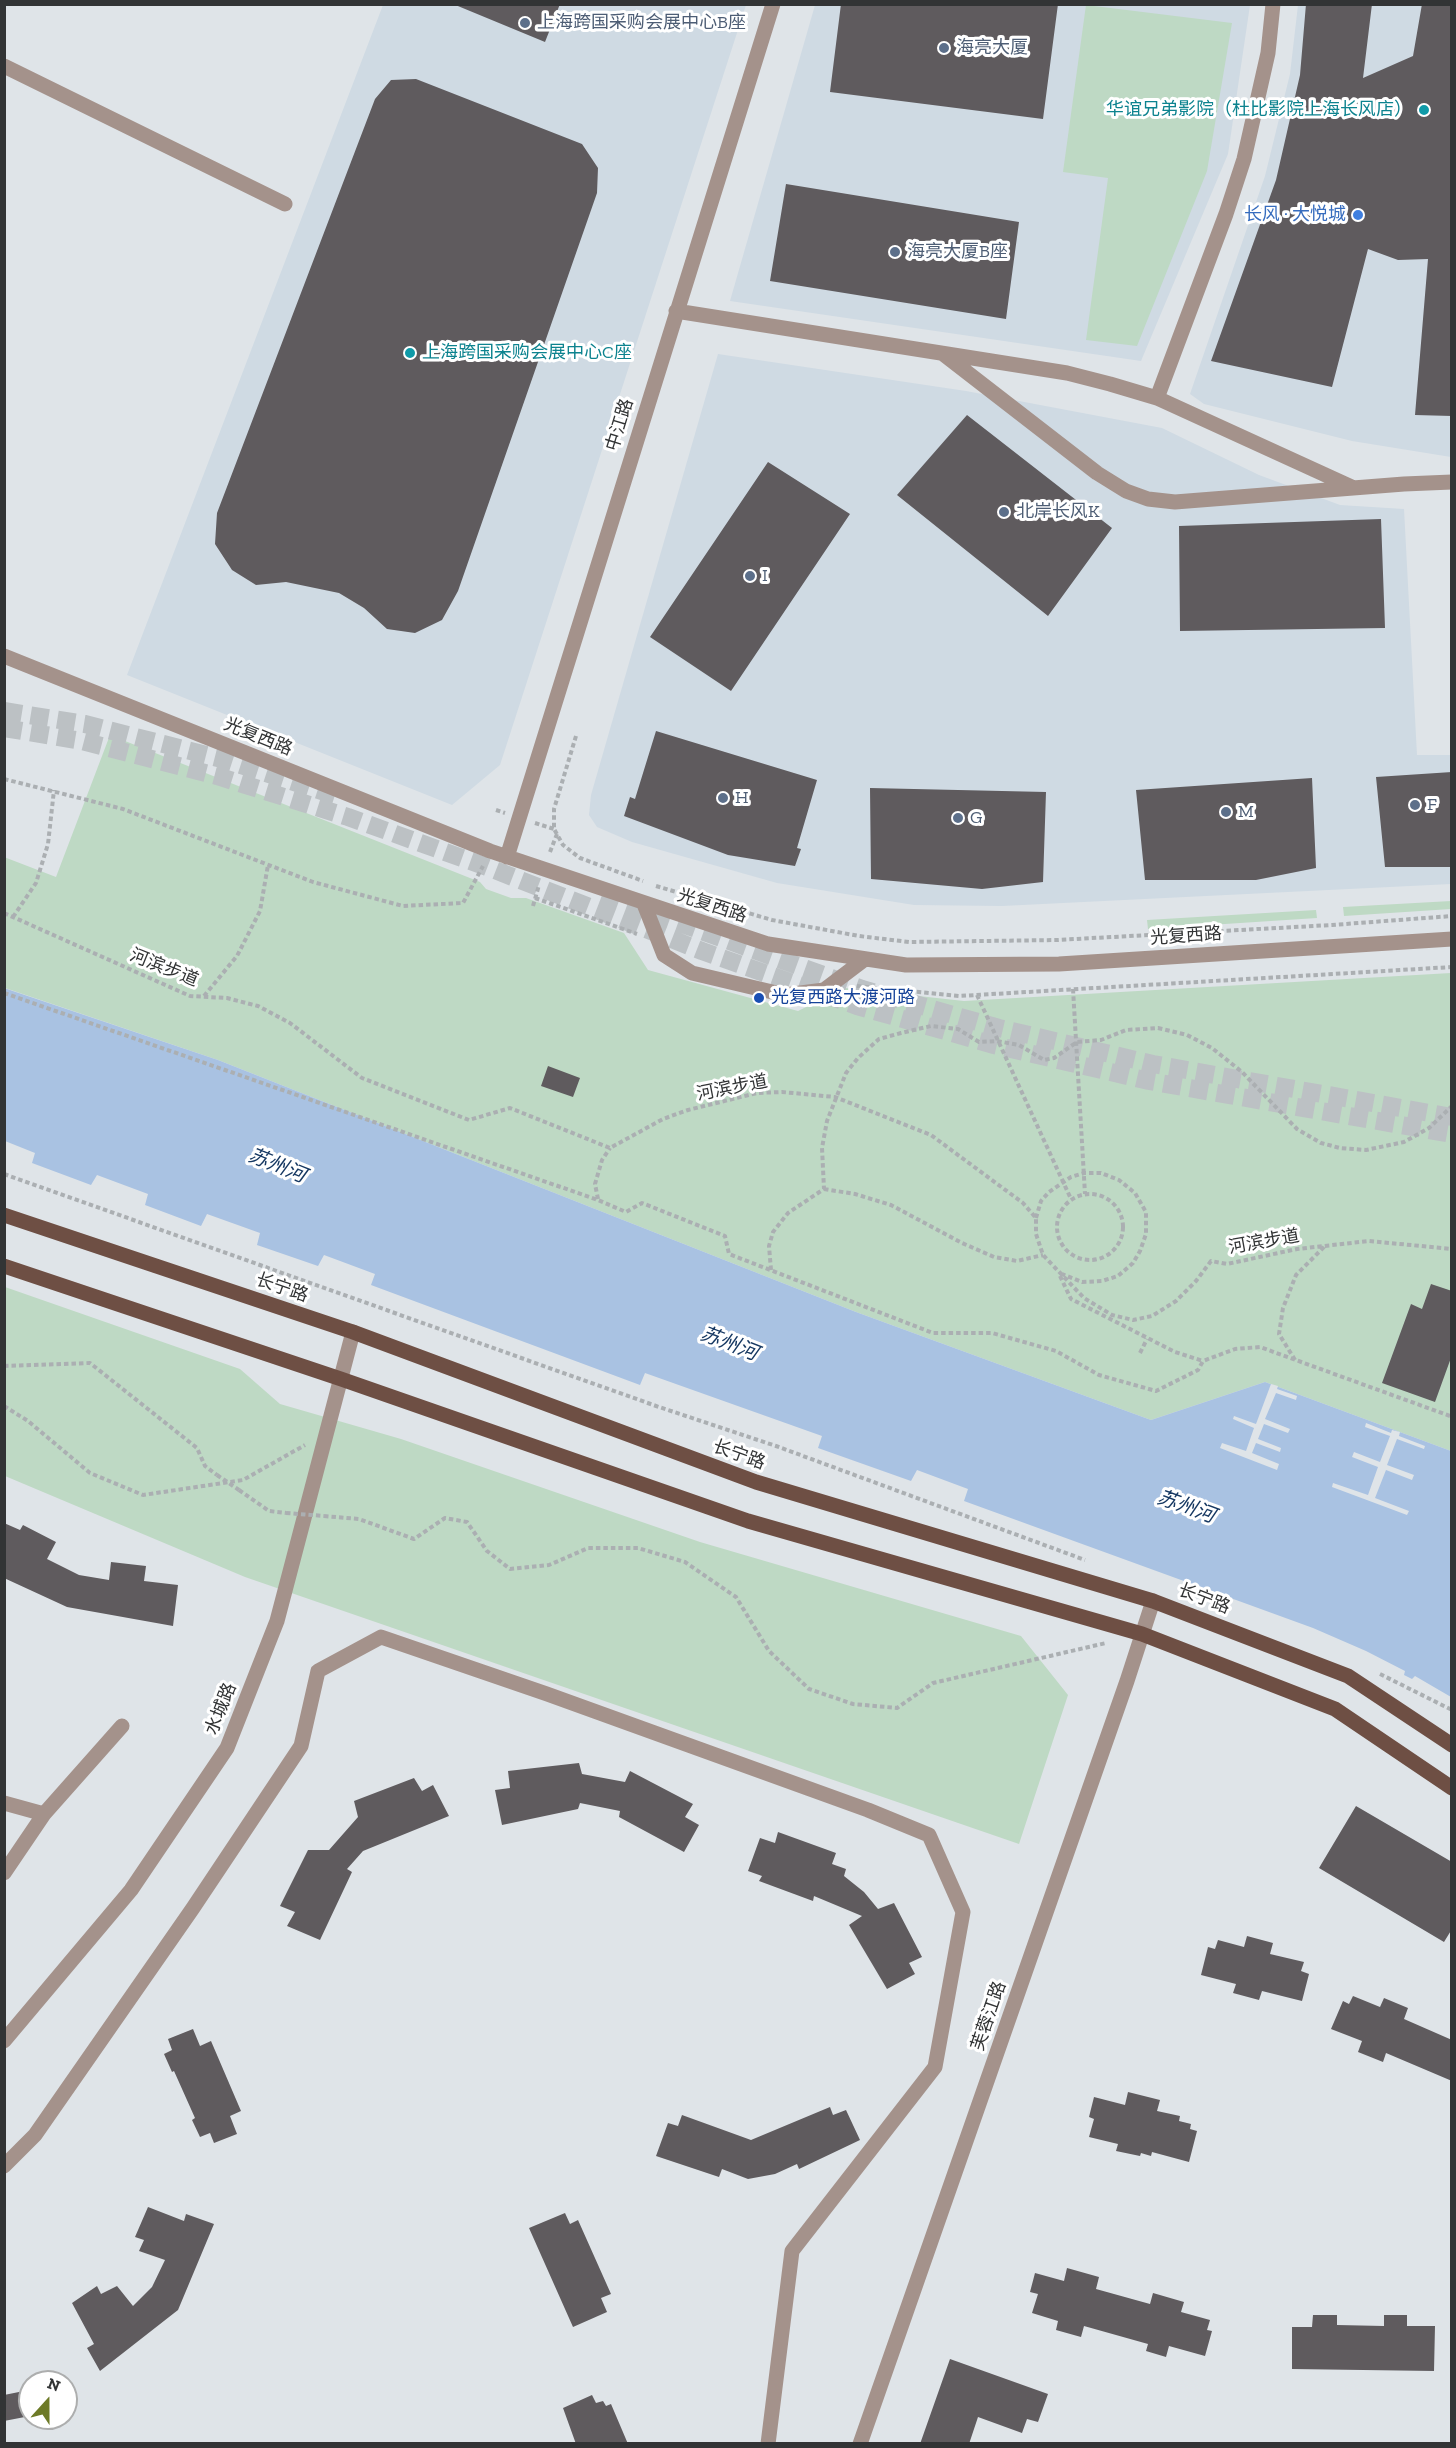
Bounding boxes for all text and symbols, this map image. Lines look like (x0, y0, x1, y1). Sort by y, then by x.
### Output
place label: 上海跨国采购会展中心B座 (537, 12, 746, 34)
marker: 上海跨国采购会展中心B座 (518, 16, 532, 30)
place label: 海亮大厦 (956, 37, 1028, 59)
marker: 海亮大厦 (937, 41, 951, 55)
place label: 华谊兄弟影院（杜比影院上海长风店） (1106, 99, 1412, 121)
marker: 华谊兄弟影院（杜比影院上海长风店） (1417, 103, 1431, 117)
place label: 长风 · 大悦城 (1244, 204, 1346, 226)
marker: 长风 · 大悦城 (1351, 208, 1365, 222)
place label: 海亮大厦B座 (907, 241, 1008, 263)
marker: 海亮大厦B座 (888, 245, 902, 259)
place label: 上海跨国采购会展中心C座 (422, 342, 632, 364)
marker: 上海跨国采购会展中心C座 (403, 346, 417, 360)
street label: 中江路 (602, 396, 638, 454)
place label: 北岸长风K (1016, 501, 1100, 523)
marker: 北岸长风K (997, 505, 1011, 519)
place label: I (762, 565, 768, 587)
marker: I (743, 569, 757, 583)
street label: 光复西路 (221, 714, 295, 760)
place label: H (735, 787, 749, 809)
marker: H (716, 791, 730, 805)
place label: F (1427, 794, 1437, 816)
marker: F (1408, 798, 1422, 812)
place label: M (1238, 801, 1254, 823)
marker: M (1219, 805, 1233, 819)
place label: G (970, 807, 982, 829)
marker: G (951, 811, 965, 825)
street label: 光复西路 (674, 885, 750, 927)
street label: 光复西路 (1149, 923, 1223, 949)
street label: 河滨步道 (127, 945, 201, 991)
place label: 光复西路大渡河路 (771, 987, 915, 1009)
marker: 光复西路大渡河路 (752, 991, 766, 1005)
street label: 河滨步道 (695, 1071, 769, 1105)
water label: 苏州河 (245, 1144, 309, 1188)
street label: 河滨步道 (1227, 1225, 1301, 1259)
street label: 长宁路 (253, 1269, 311, 1307)
water label: 苏州河 (697, 1322, 761, 1366)
street label: 长宁路 (710, 1436, 768, 1474)
water label: 苏州河 (1154, 1485, 1218, 1529)
street label: 长宁路 (1175, 1579, 1233, 1619)
street label: 水城路 (201, 1680, 241, 1738)
street label: 芙蓉江路 (967, 1978, 1011, 2054)
north arrow (18, 2370, 78, 2430)
text: N (45, 2374, 63, 2396)

